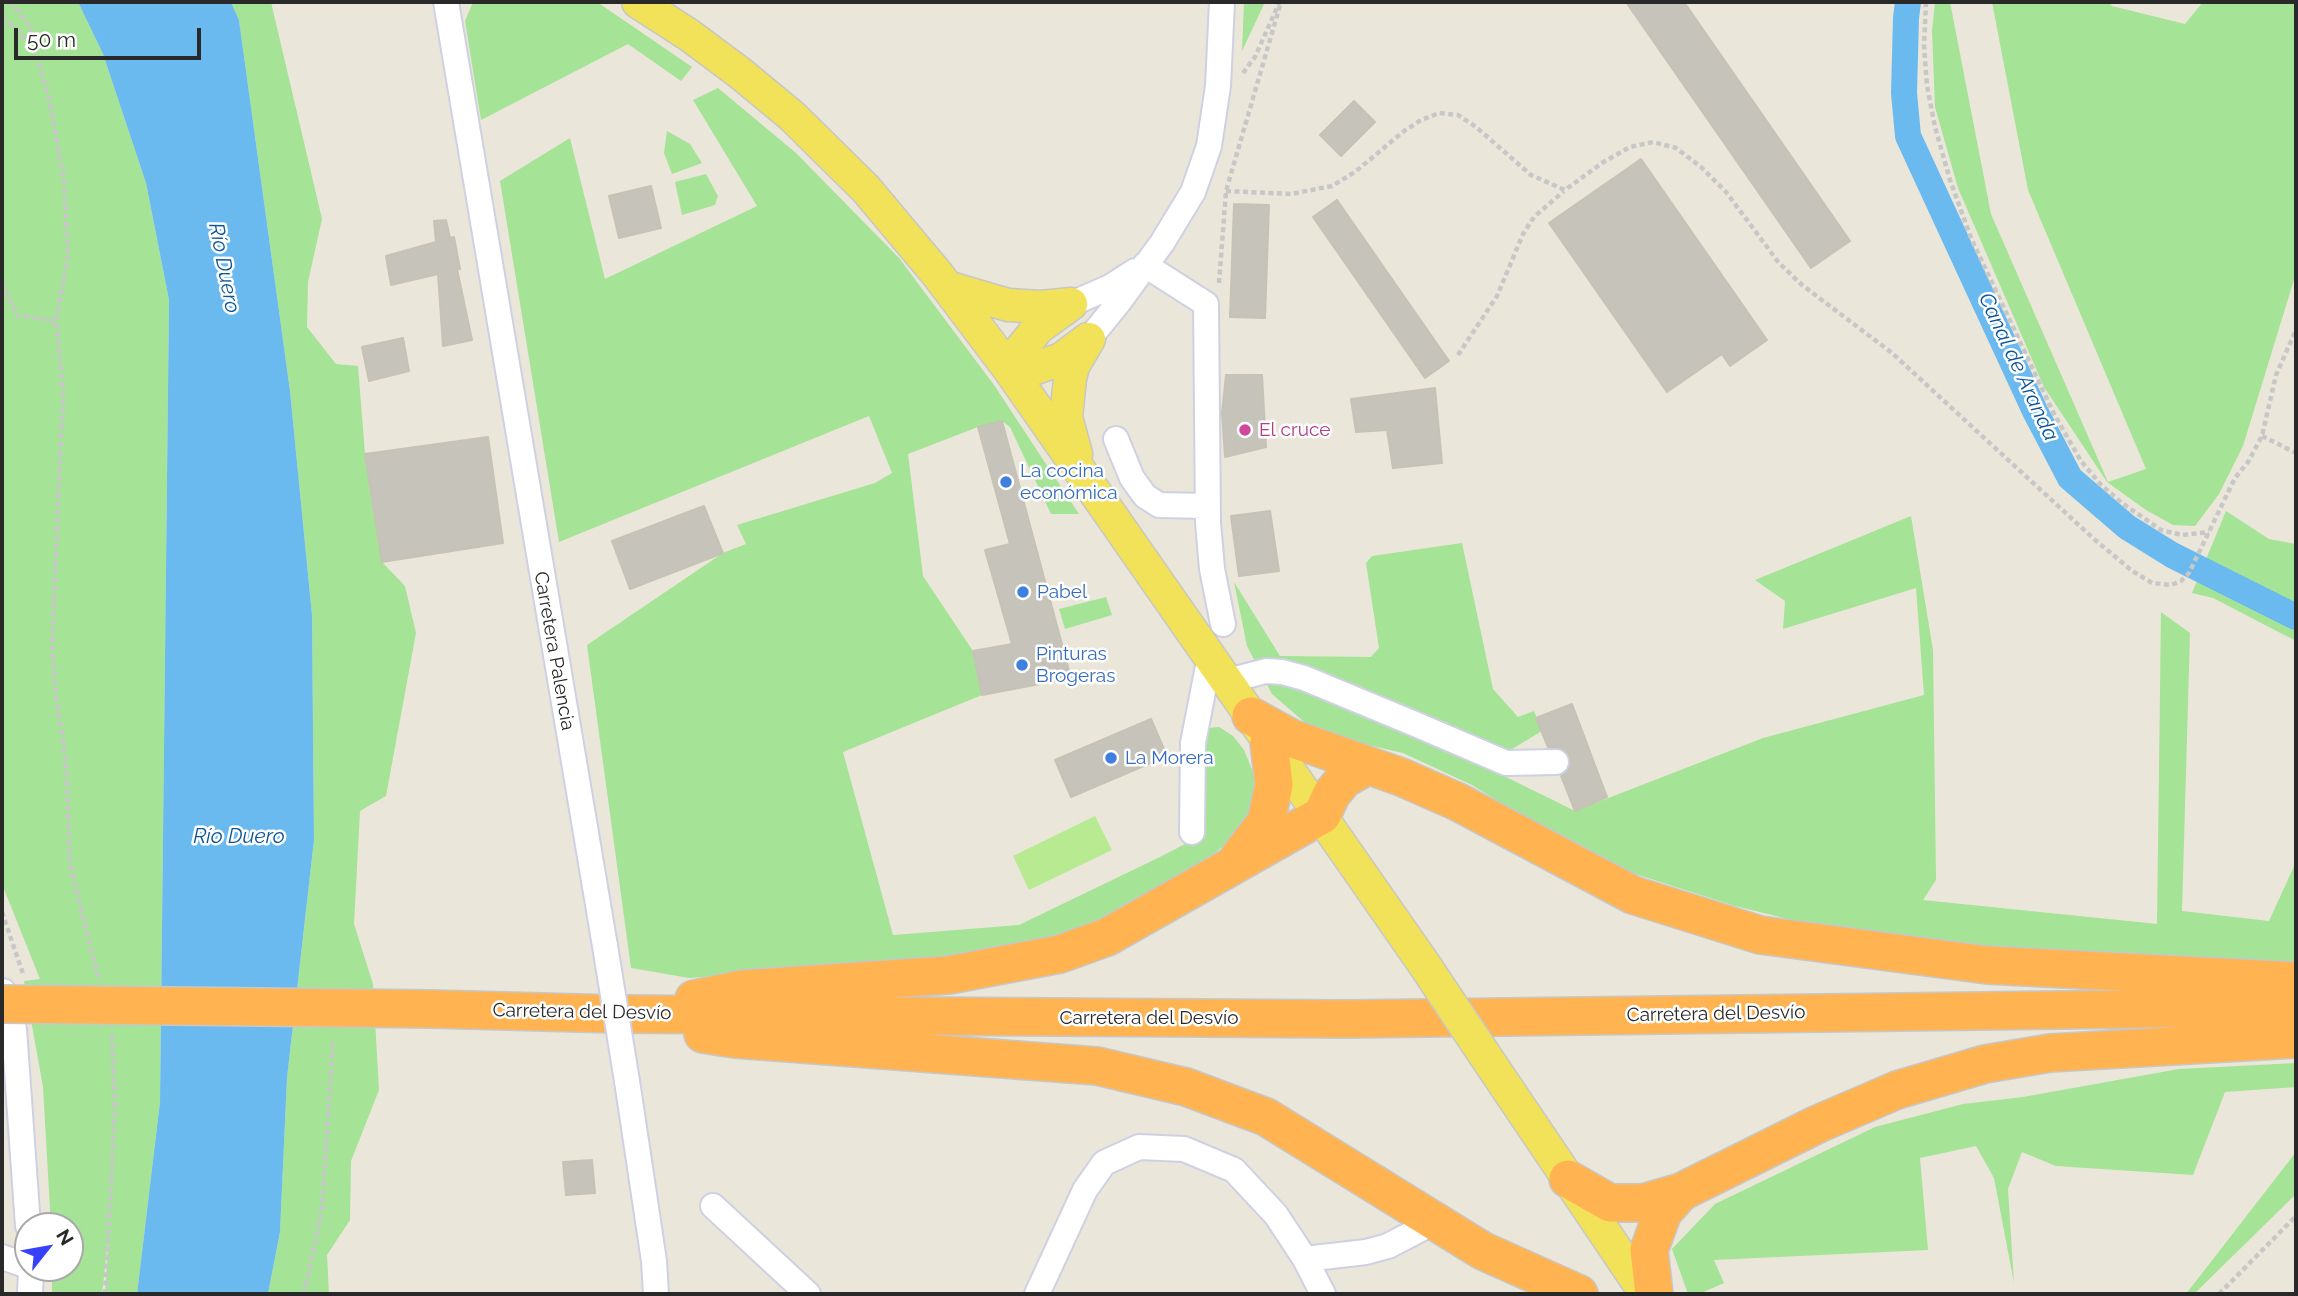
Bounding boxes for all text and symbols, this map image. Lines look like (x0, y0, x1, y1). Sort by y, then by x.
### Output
scale bar (18, 14, 205, 58)
text: 50 m (27, 27, 76, 52)
water label: Río Duero (203, 221, 245, 315)
water label: Canal de Aranda (1973, 289, 2063, 445)
place label: El cruce (1259, 419, 1330, 441)
marker: El cruce (1237, 422, 1253, 438)
place label: La cocina económica (1020, 460, 1118, 504)
marker: La cocina económica (998, 474, 1014, 490)
street label: Carretera Palencia (529, 570, 579, 732)
place label: Pabel (1037, 581, 1087, 603)
marker: Pabel (1015, 584, 1031, 600)
place label: Pinturas Brogeras (1036, 643, 1115, 687)
marker: Pinturas Brogeras (1014, 657, 1030, 673)
place label: La Morera (1125, 747, 1214, 769)
marker: La Morera (1103, 750, 1119, 766)
water label: Río Duero (193, 824, 285, 850)
street label: Carretera del Desvío (492, 999, 672, 1025)
street label: Carretera del Desvío (1626, 1001, 1806, 1027)
street label: Carretera del Desvío (1060, 1007, 1238, 1029)
north arrow (14, 1212, 84, 1282)
text: N (52, 1225, 78, 1249)

